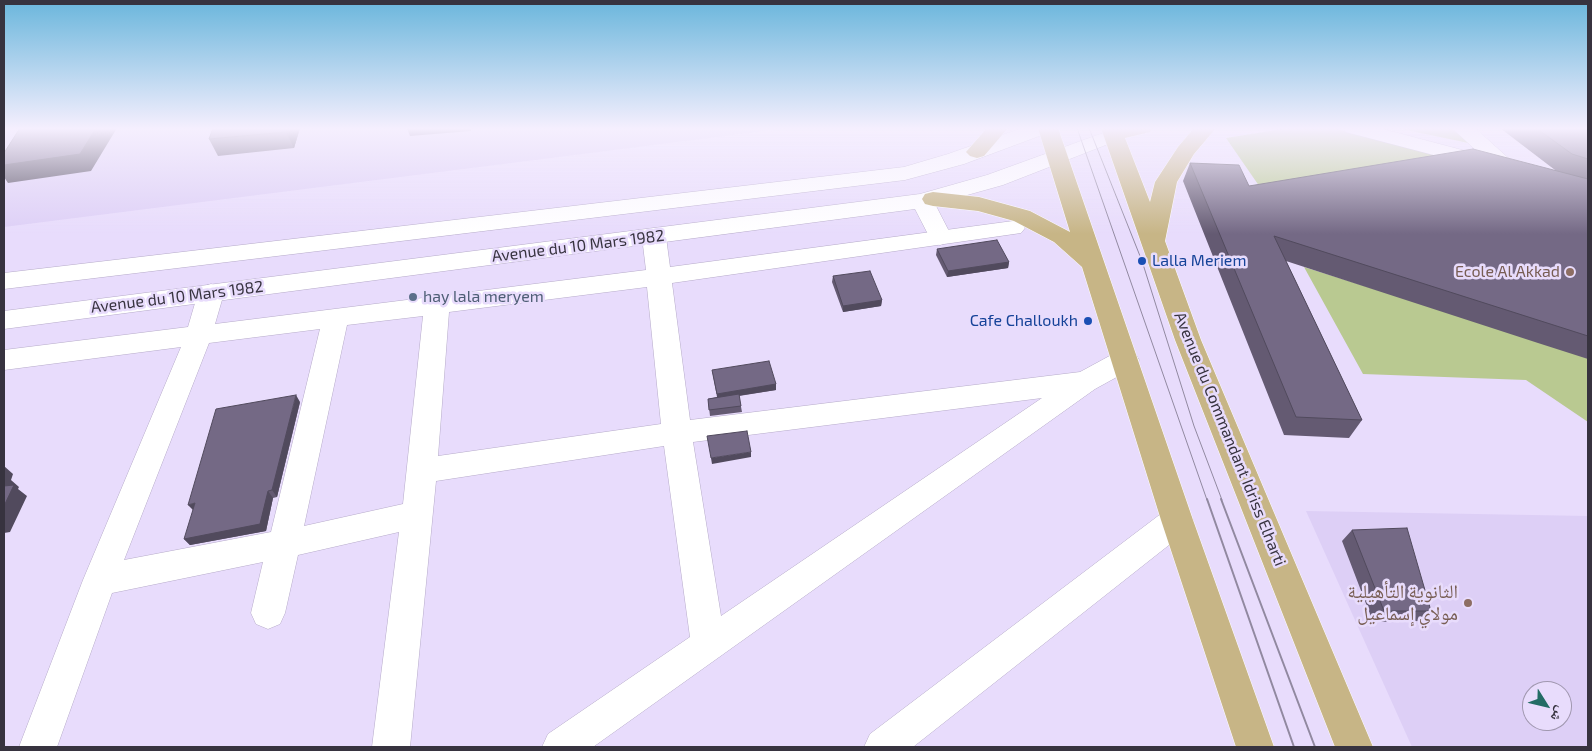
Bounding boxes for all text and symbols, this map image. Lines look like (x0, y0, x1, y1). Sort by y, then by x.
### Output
street label: Avenue du 10 Mars 1982 (491, 226, 665, 266)
place label: Lalla Meriem (1152, 251, 1246, 271)
marker: Lalla Meriem (1136, 255, 1148, 267)
place label: Ecole Al Akkad (1455, 262, 1560, 282)
marker: Ecole Al Akkad (1564, 266, 1576, 278)
street label: Avenue du 10 Mars 1982 (90, 277, 264, 317)
place label: hay lala meryem (423, 287, 544, 307)
marker: hay lala meryem (407, 291, 419, 303)
street label: Avenue du Commandant Idriss Elharti (1170, 309, 1290, 569)
place label: Cafe Challoukh (970, 311, 1078, 331)
marker: Cafe Challoukh (1082, 315, 1094, 327)
place label: الثانوية التأهيلية مولاي إسماعيل (1348, 581, 1458, 625)
marker: الثانوية التأهيلية مولاي إسماعيل (1462, 597, 1474, 609)
north arrow (1522, 681, 1572, 731)
text: ش (1547, 704, 1570, 726)

